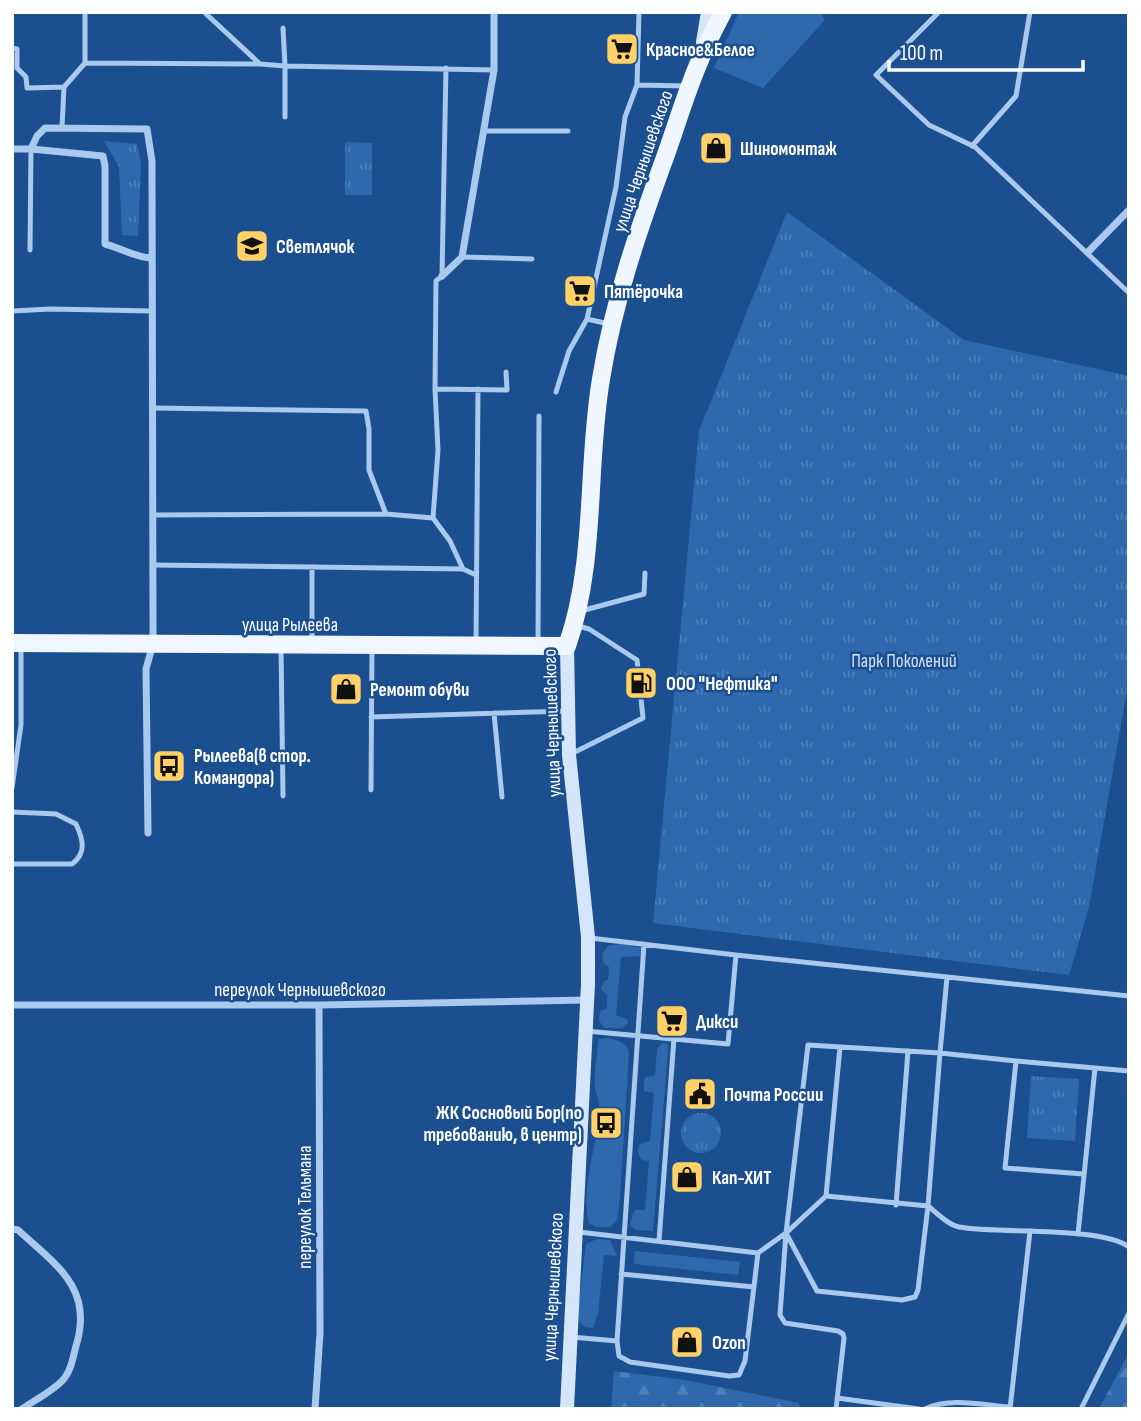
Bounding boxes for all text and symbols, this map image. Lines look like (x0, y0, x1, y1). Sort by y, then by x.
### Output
scale bar (889, 28, 1083, 72)
supermarket icon: Красное&Белое (603, 30, 641, 68)
place label: Красное&Белое (646, 39, 755, 62)
text: 100 m (900, 41, 943, 66)
street label: улица Чернышевского (608, 88, 678, 235)
shop icon: Шиномонтаж (697, 129, 735, 167)
place label: Шиномонтаж (740, 138, 837, 161)
school or university icon: Светлячок (233, 227, 271, 265)
place label: Светлячок (276, 236, 355, 259)
supermarket icon: Пятёрочка (561, 272, 599, 310)
place label: Пятёрочка (604, 281, 683, 304)
street label: улица Рылеева (242, 614, 338, 637)
street label: улица Чернышевского (538, 648, 567, 798)
park label: Парк Поколений (851, 650, 957, 673)
fuel station icon: ООО "Нефтика" (622, 664, 660, 702)
shop icon: Ремонт обуви (327, 670, 365, 708)
place label: ООО "Нефтика" (666, 673, 777, 696)
place label: Ремонт обуви (370, 679, 469, 702)
place label: Рылеева(в стор. Командора) (194, 745, 311, 790)
bus stop icon: Рылеева(в стор. Командора) (150, 747, 188, 785)
street label: переулок Чернышевского (214, 979, 386, 1002)
supermarket icon: Дикси (653, 1002, 691, 1040)
place label: Дикси (696, 1011, 738, 1034)
public building icon: Почта России (681, 1075, 719, 1113)
place label: Почта России (724, 1084, 823, 1107)
place label: ЖК Сосновый Бор(по требованию, в центр) (423, 1102, 582, 1147)
bus stop icon: ЖК Сосновый Бор(по требованию, в центр) (587, 1104, 625, 1142)
street label: переулок Тельмана (294, 1145, 317, 1269)
shop icon: Кап-ХИТ (668, 1158, 706, 1196)
place label: Кап-ХИТ (712, 1167, 771, 1190)
street label: улица Чернышевского (538, 1212, 569, 1362)
shop icon: Ozon (668, 1323, 706, 1361)
place label: Ozon (712, 1332, 746, 1355)

